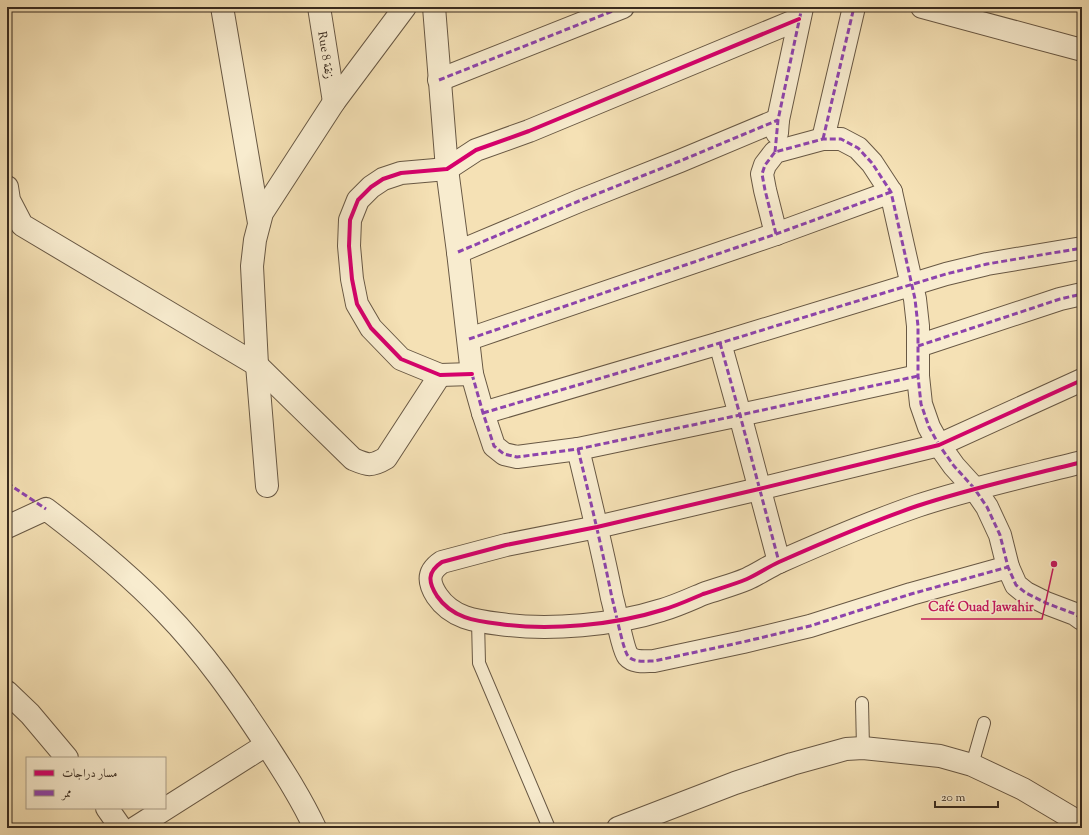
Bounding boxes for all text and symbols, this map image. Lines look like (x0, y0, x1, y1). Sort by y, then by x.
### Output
street label: Rue 8 زنقة (312, 30, 338, 80)
callout: Café Ouad Jawahir (921, 594, 1042, 619)
text: Café Ouad Jawahir (928, 599, 1034, 617)
legend (26, 757, 166, 809)
text: مسار دراجات (62, 765, 118, 783)
scale bar (935, 783, 998, 809)
text: ممر (60, 785, 72, 803)
text: 20 m (941, 789, 966, 807)

